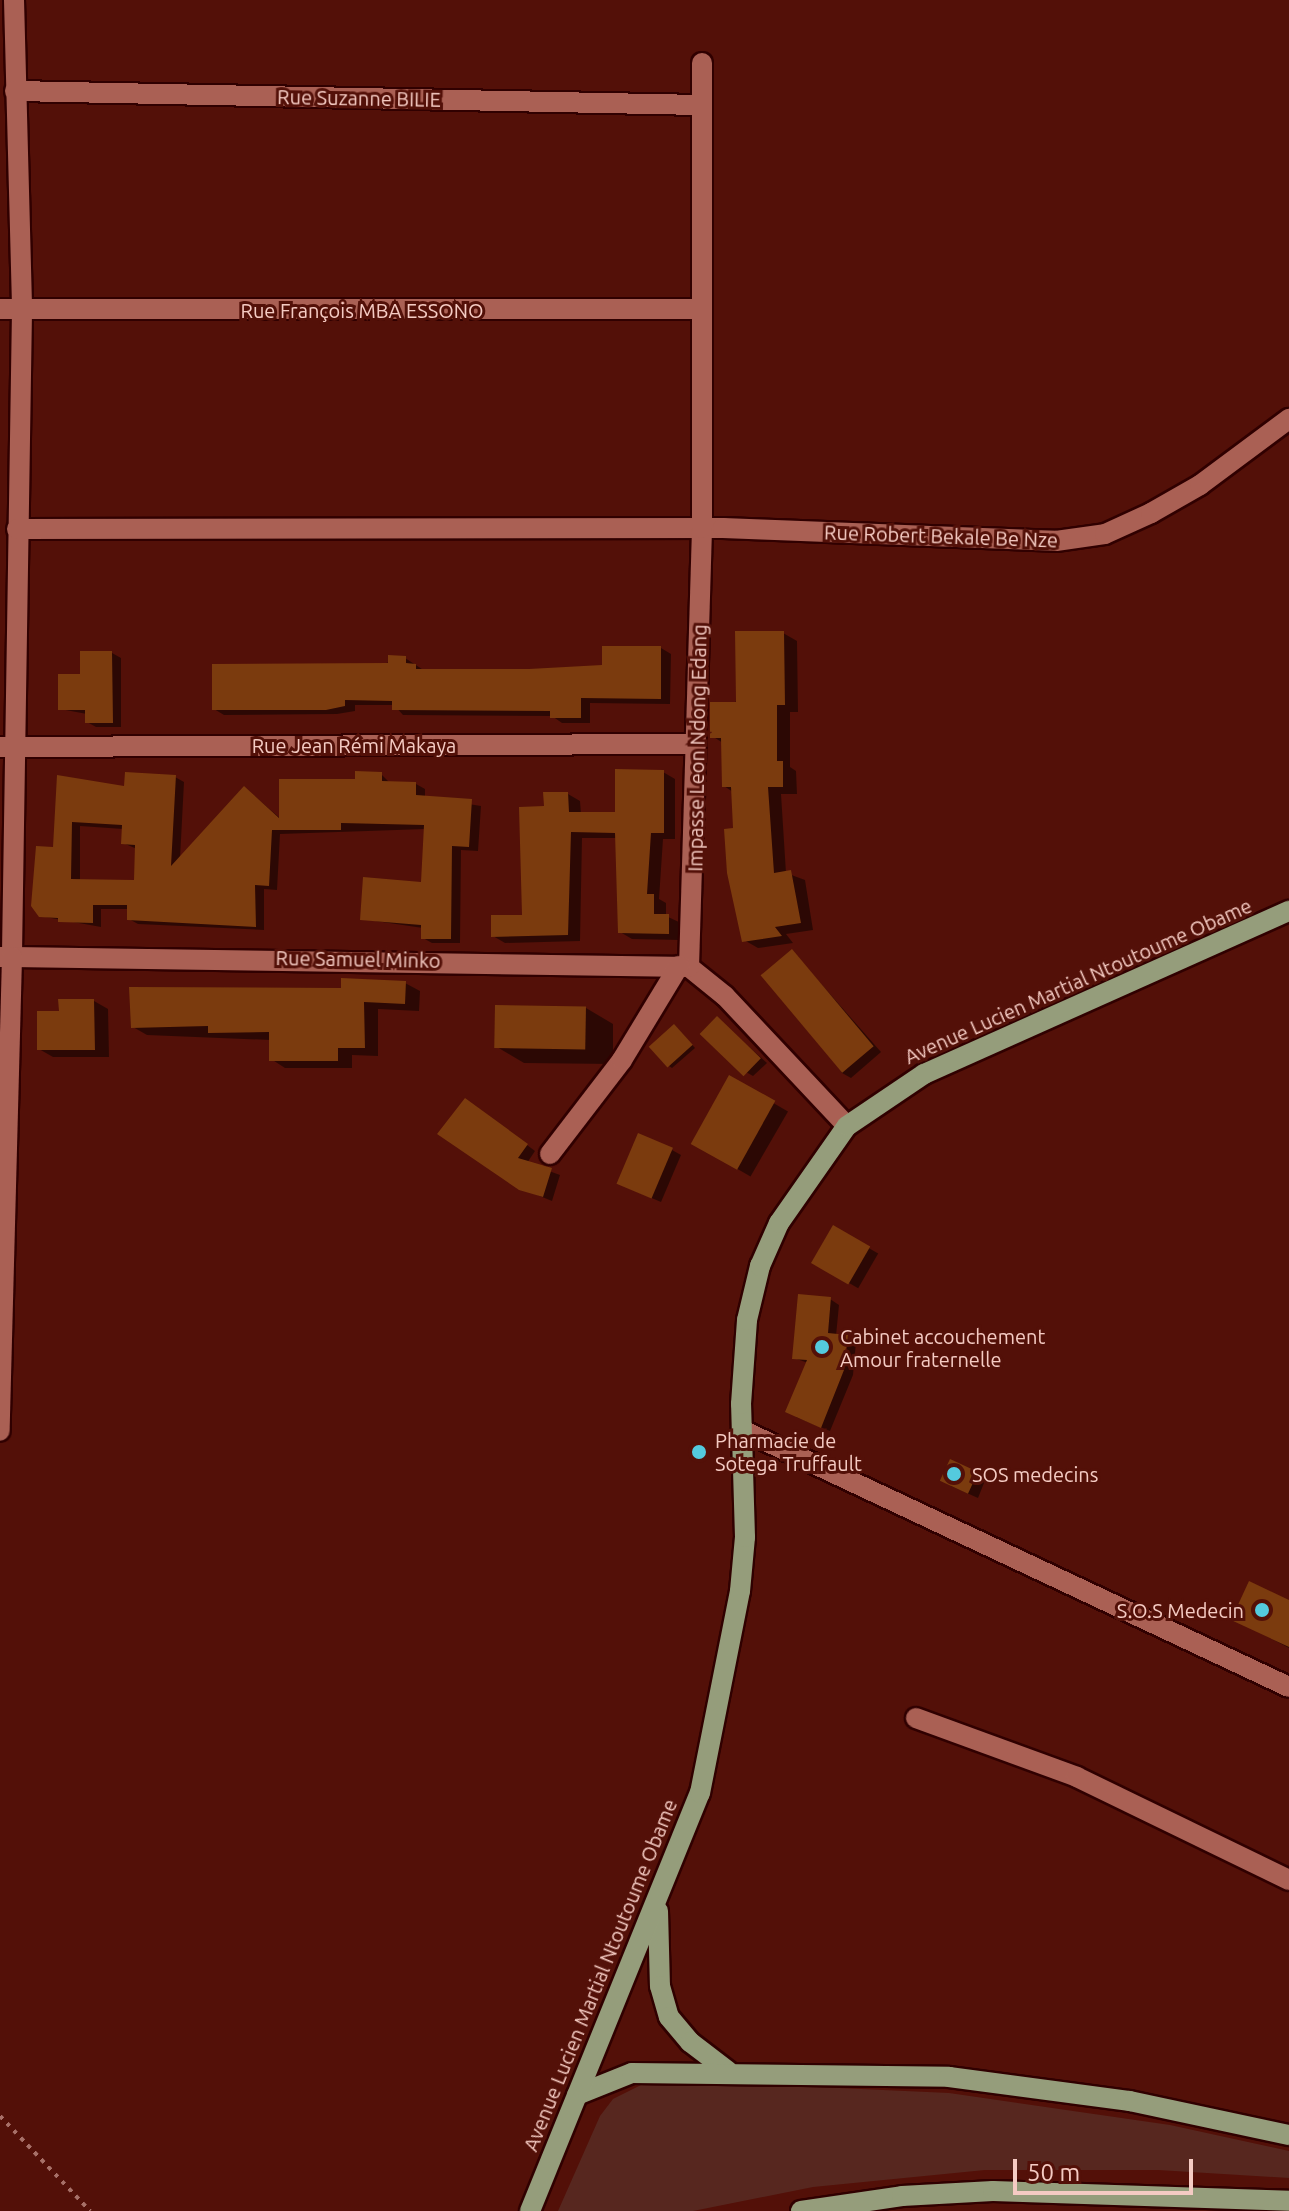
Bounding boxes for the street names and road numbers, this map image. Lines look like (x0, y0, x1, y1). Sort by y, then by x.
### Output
street label: Rue Suzanne BILIE (277, 85, 441, 111)
street label: Rue François MBA ESSONO (240, 298, 484, 322)
street label: Rue Robert Bekale Be Nze (824, 520, 1058, 552)
street label: Impasse Leon Ndong Edang (683, 624, 711, 872)
street label: Rue Jean Rémi Makaya (252, 733, 456, 757)
street label: Avenue Lucien Martial Ntoutoume Obame (901, 893, 1255, 1069)
street label: Rue Samuel Minko (275, 946, 441, 972)
street label: Avenue Lucien Martial Ntoutoume Obame (518, 1795, 682, 2155)

